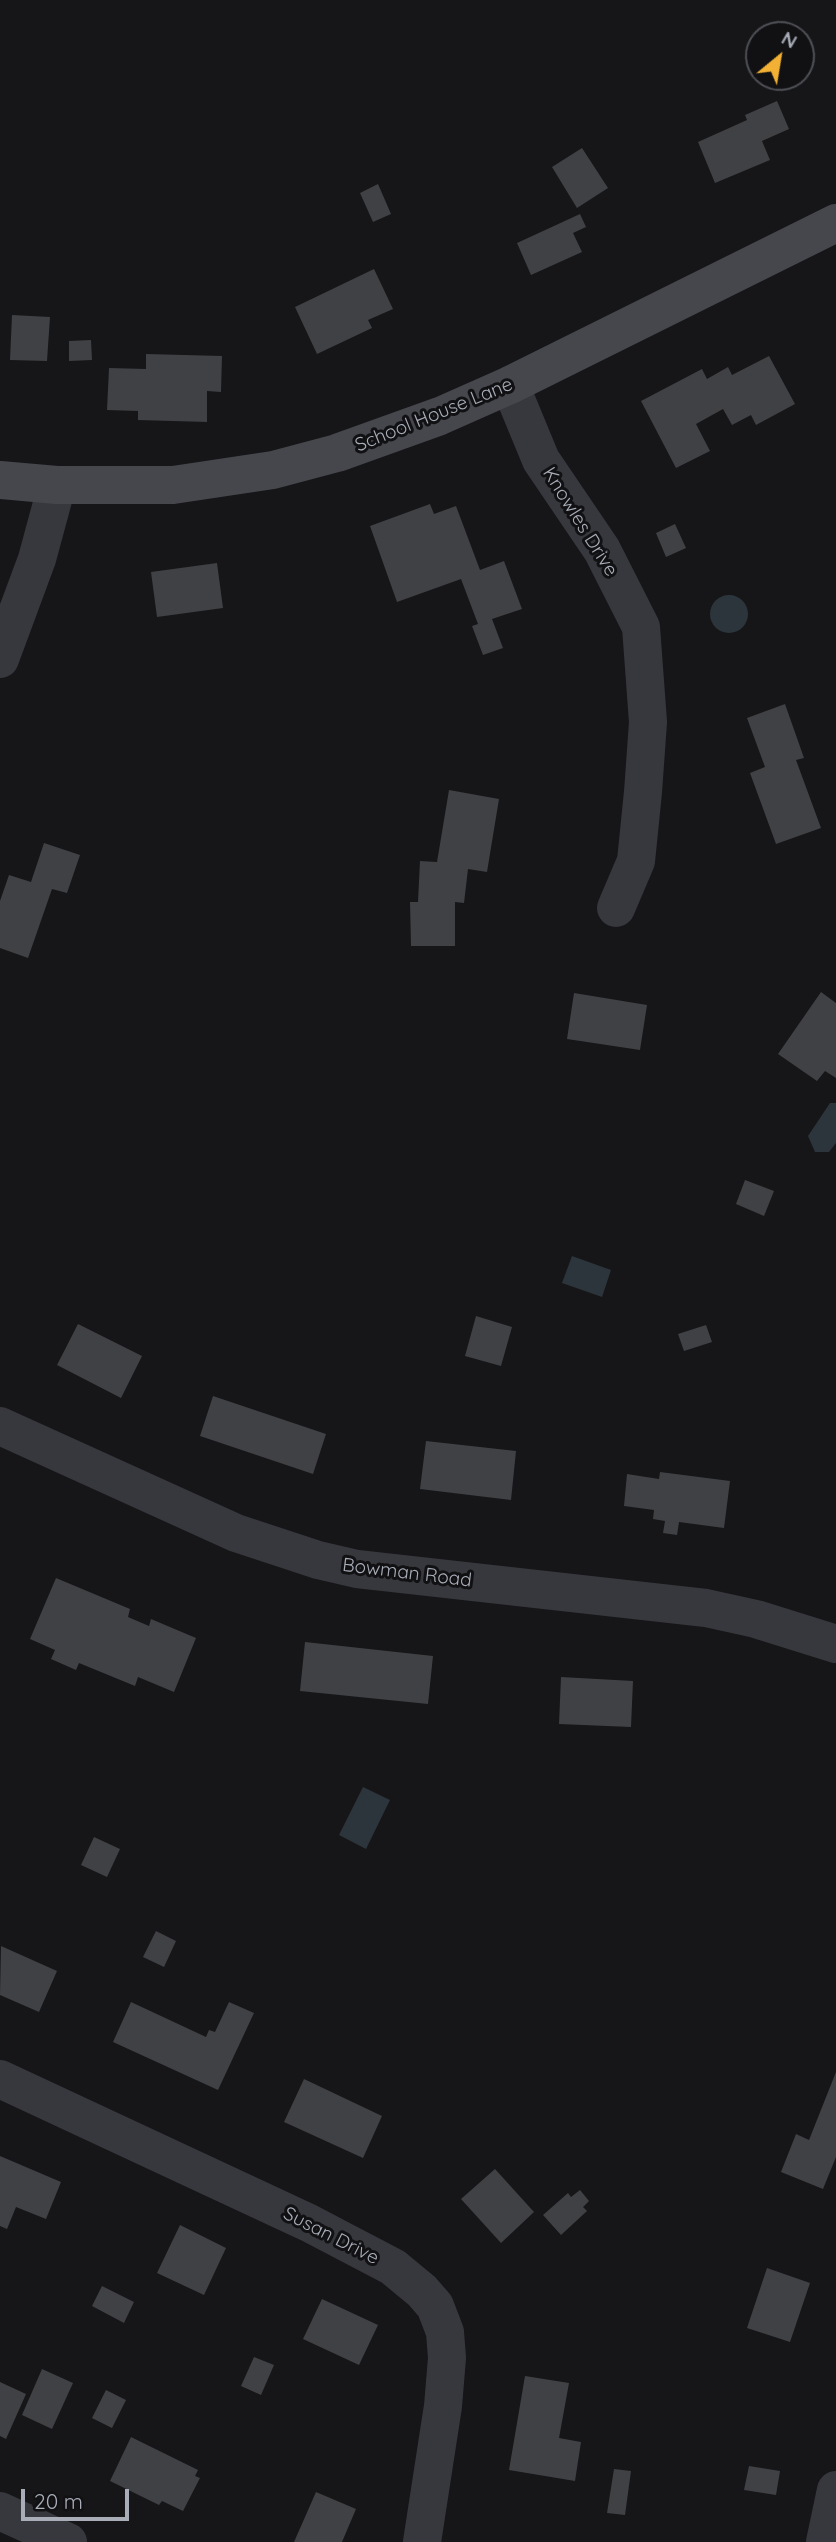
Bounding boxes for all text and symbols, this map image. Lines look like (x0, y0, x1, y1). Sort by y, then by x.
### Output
north arrow (745, 21, 815, 91)
text: N (777, 26, 802, 53)
street label: School House Lane (352, 373, 516, 457)
street label: Knowles Drive (537, 463, 623, 581)
street label: Bowman Road (341, 1554, 473, 1592)
street label: Susan Drive (280, 2202, 382, 2270)
scale bar (24, 2476, 133, 2520)
text: 20 m (34, 2488, 83, 2514)

